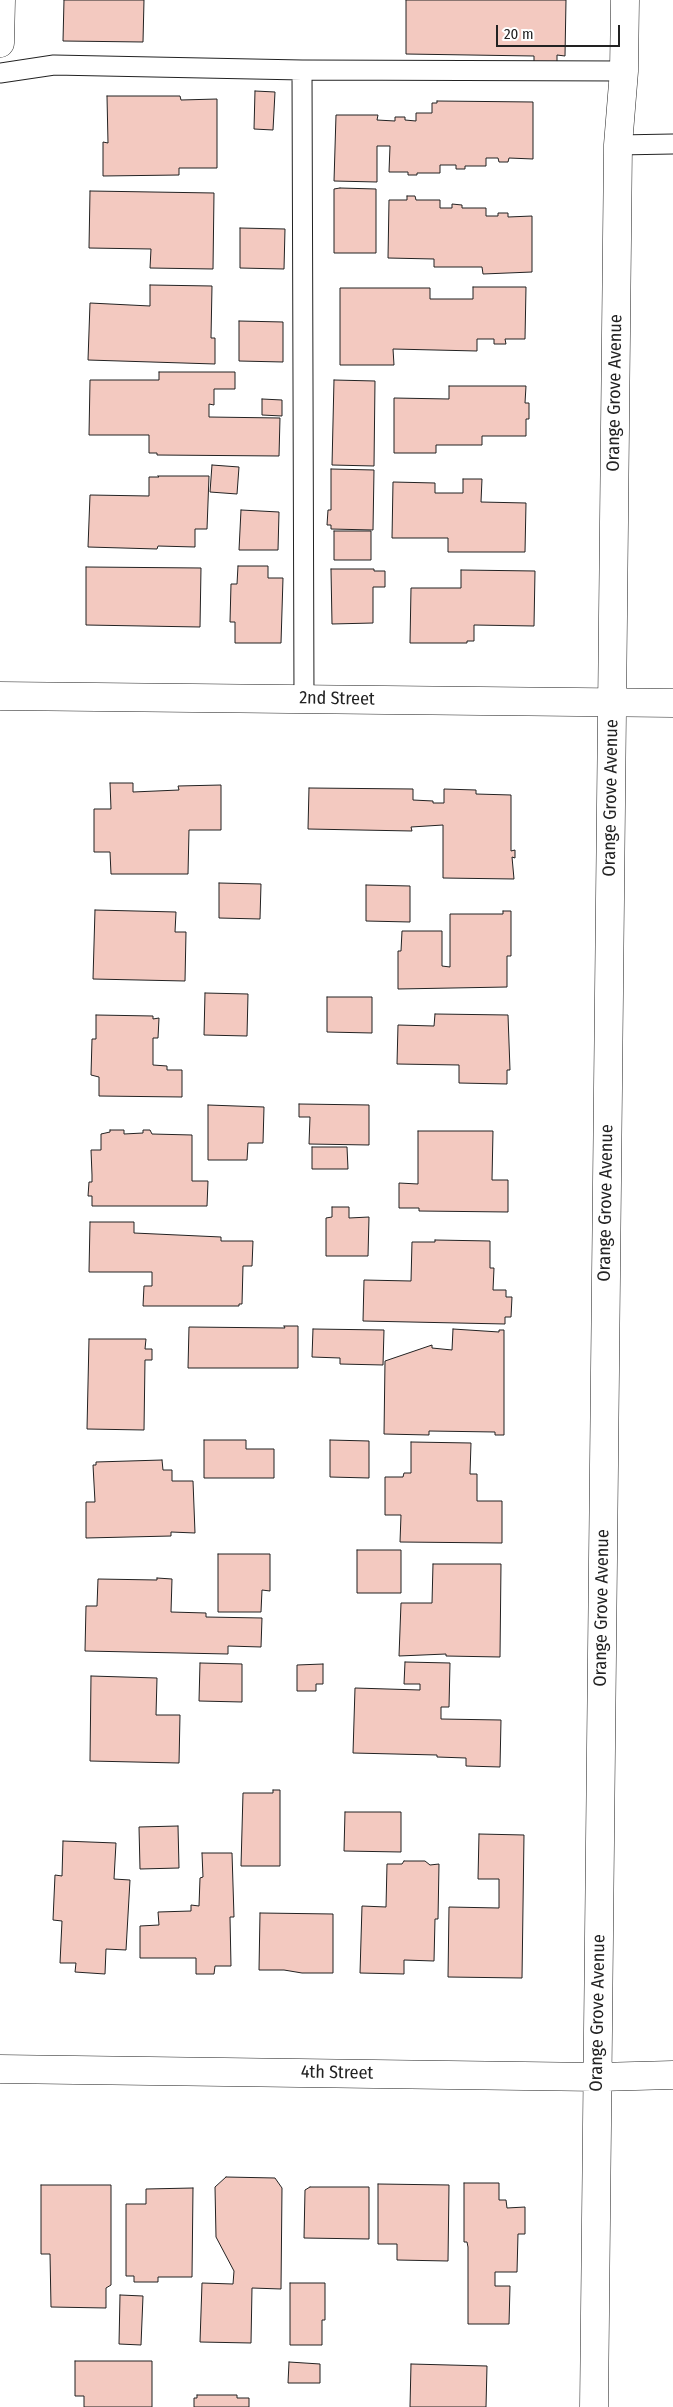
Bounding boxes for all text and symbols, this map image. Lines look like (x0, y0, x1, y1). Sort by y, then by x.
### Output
scale bar (498, 15, 622, 47)
text: 20 m (504, 25, 534, 43)
street label: Orange Grove Avenue (603, 314, 627, 472)
street label: 2nd Street (299, 688, 375, 710)
street label: Orange Grove Avenue (599, 719, 623, 877)
street label: Orange Grove Avenue (594, 1124, 618, 1282)
street label: Orange Grove Avenue (590, 1529, 614, 1687)
street label: Orange Grove Avenue (586, 1934, 610, 2092)
street label: 4th Street (301, 2062, 373, 2084)

